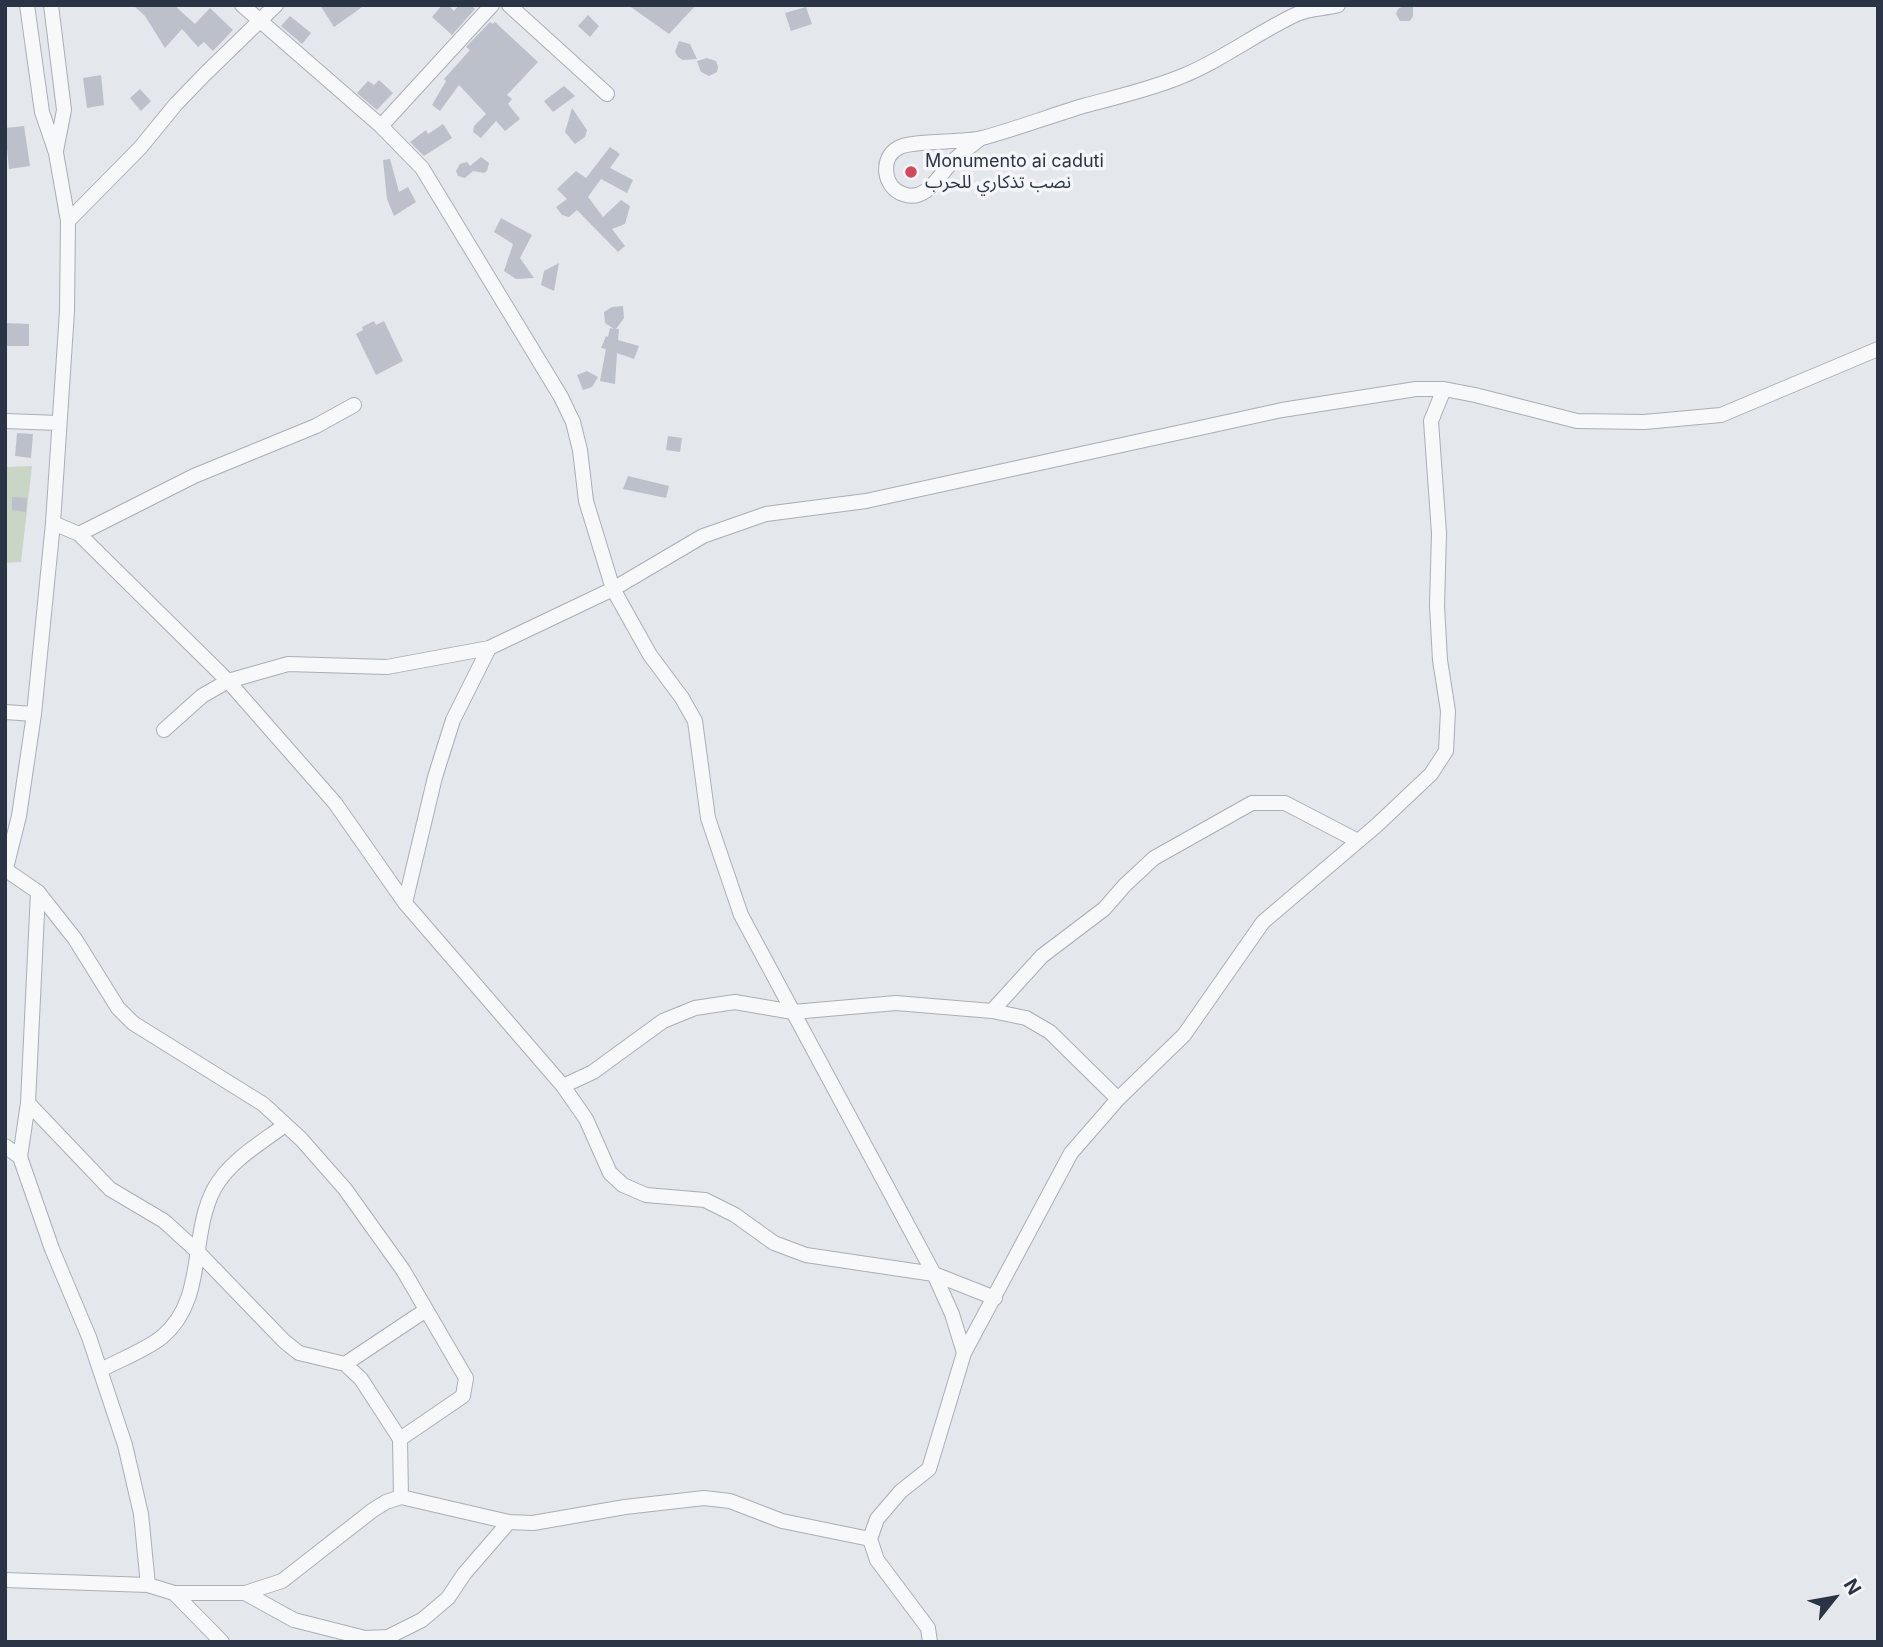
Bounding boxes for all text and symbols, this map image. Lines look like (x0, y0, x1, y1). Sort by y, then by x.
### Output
place label: Monumento ai caduti نصب تذكاري للحرب (925, 151, 1104, 194)
marker: Monumento ai caduti نصب تذكاري للحرب (903, 164, 919, 180)
north arrow (1799, 1563, 1869, 1633)
text: N (1839, 1575, 1866, 1599)

